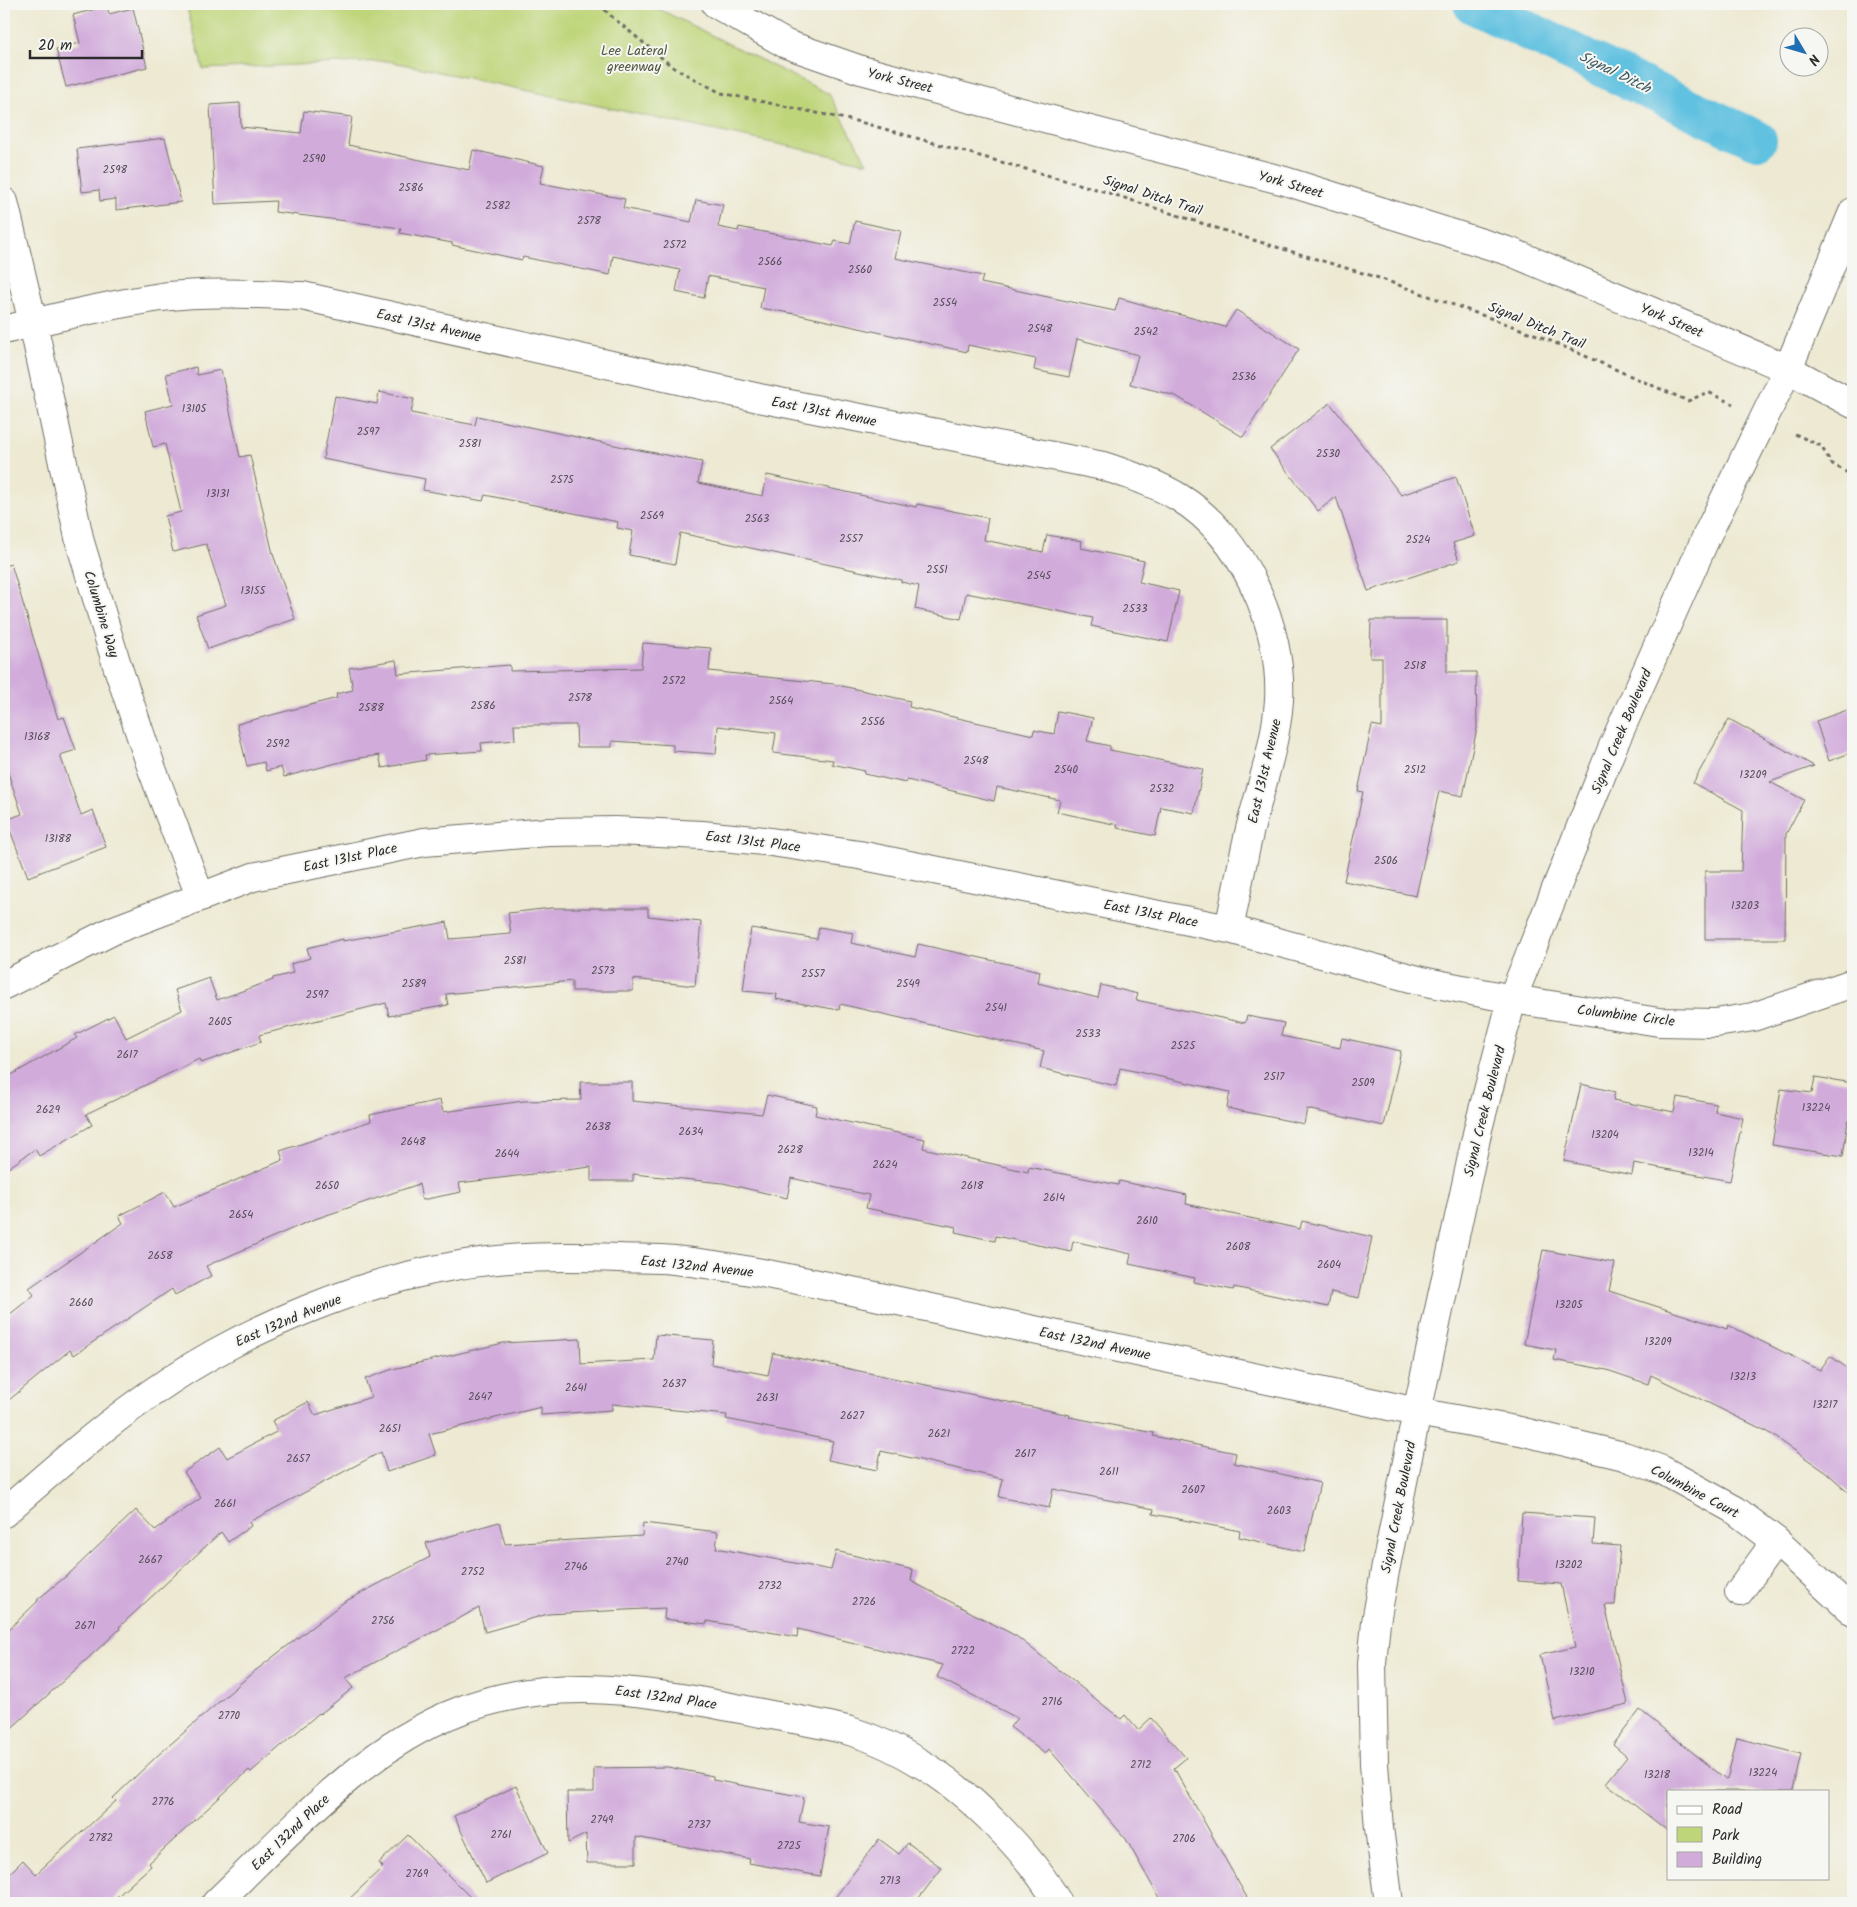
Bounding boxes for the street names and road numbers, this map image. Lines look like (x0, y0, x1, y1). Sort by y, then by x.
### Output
street label: York Street (865, 62, 935, 100)
street label: York Street (1256, 165, 1326, 205)
street label: Signal Ditch Trail (1100, 170, 1206, 223)
street label: Signal Ditch Trail (1485, 296, 1589, 356)
street label: York Street (1637, 298, 1707, 344)
street label: East 131st Avenue (374, 303, 484, 349)
street label: East 131st Avenue (769, 391, 879, 433)
street label: Columbine Way (77, 568, 125, 661)
street label: Signal Creek Boulevard (1586, 664, 1659, 797)
street label: East 131st Avenue (1242, 716, 1288, 826)
street label: East 131st Place (704, 825, 802, 859)
street label: East 131st Place (301, 837, 400, 879)
street label: East 131st Place (1102, 894, 1201, 934)
street label: Columbine Circle (1576, 999, 1677, 1033)
street label: Signal Creek Boulevard (1458, 1043, 1512, 1179)
street label: East 132nd Avenue (639, 1250, 755, 1284)
street label: East 132nd Avenue (232, 1288, 346, 1353)
street label: East 132nd Avenue (1037, 1321, 1153, 1367)
street label: Signal Creek Boulevard (1375, 1438, 1423, 1575)
street label: Columbine Court (1646, 1459, 1743, 1525)
street label: East 132nd Place (614, 1680, 719, 1716)
street label: East 132nd Place (246, 1789, 336, 1876)

